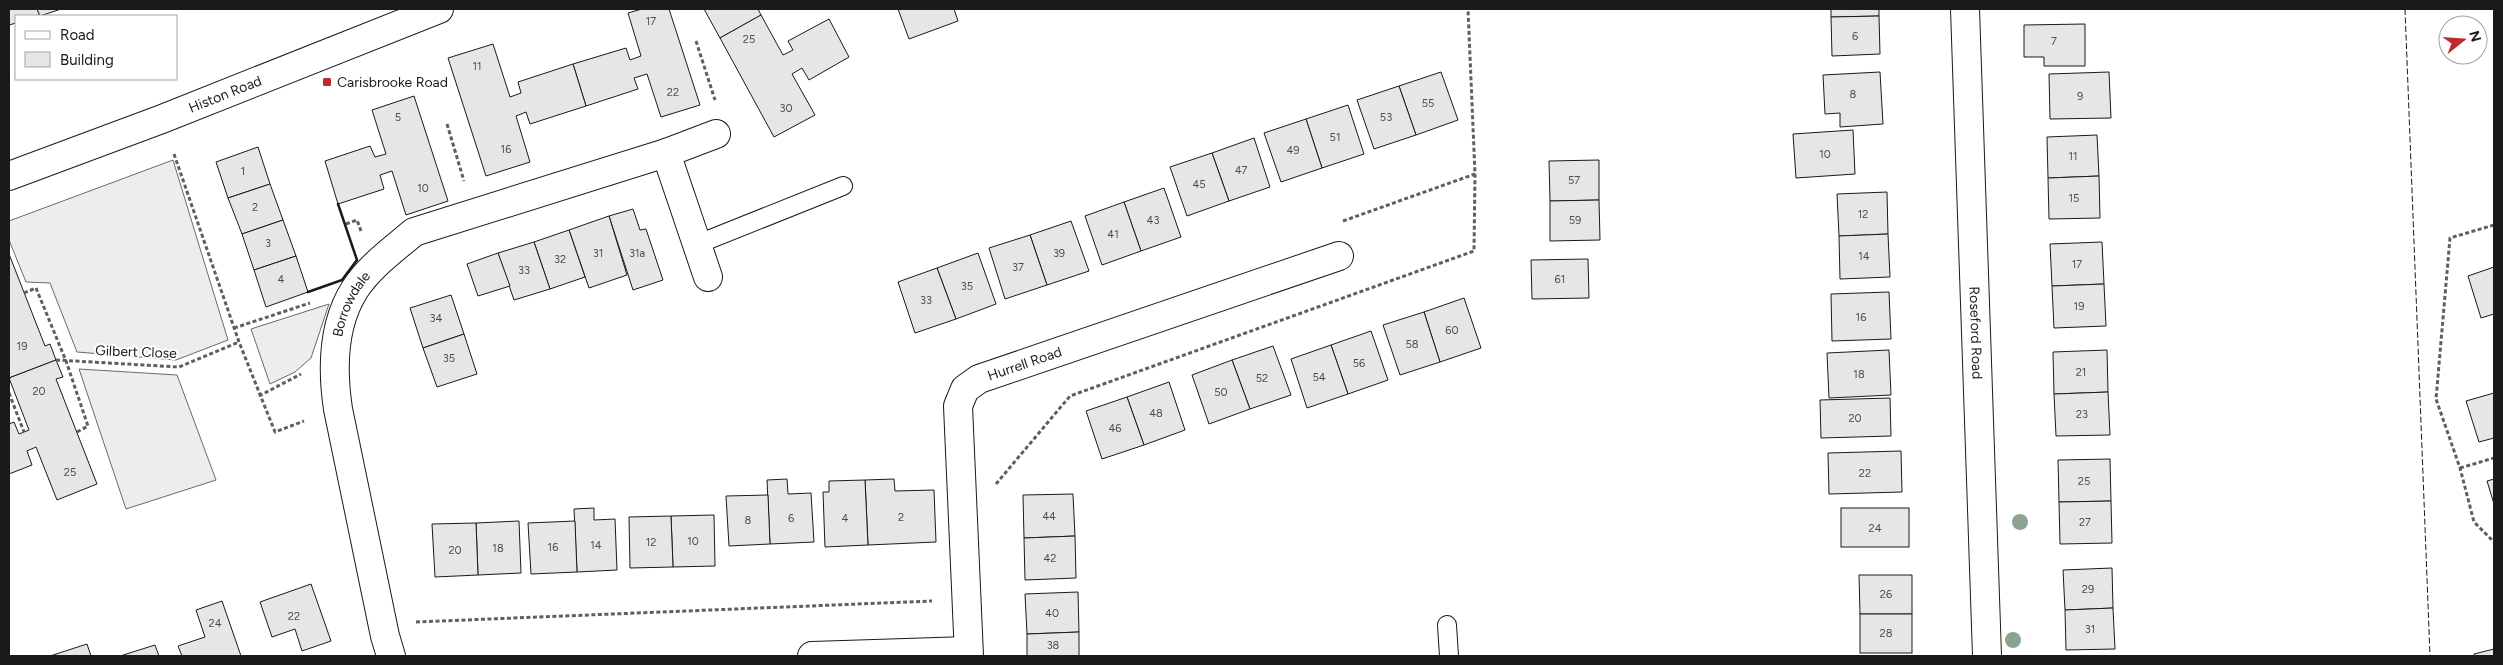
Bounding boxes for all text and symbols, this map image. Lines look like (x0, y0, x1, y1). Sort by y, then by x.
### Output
legend (15, 15, 178, 80)
house number: 17 (646, 15, 656, 28)
north arrow (2438, 15, 2488, 65)
text: Road (60, 26, 95, 44)
text: N (2465, 29, 2485, 44)
house number: 6 (1852, 30, 1858, 43)
house number: 25 (743, 33, 755, 46)
house number: 7 (2051, 35, 2057, 48)
text: Building (60, 51, 114, 69)
house number: 11 (472, 60, 482, 73)
street label: Histon Road (186, 72, 264, 116)
place label: Carisbrooke Road (337, 74, 448, 91)
marker: Carisbrooke Road (321, 76, 333, 88)
house number: 22 (667, 86, 679, 99)
house number: 8 (1850, 88, 1857, 101)
house number: 9 (2077, 90, 2083, 103)
house number: 55 (1422, 97, 1434, 110)
house number: 30 (779, 102, 793, 115)
house number: 5 (395, 111, 401, 124)
house number: 53 (1380, 111, 1392, 124)
house number: 51 (1330, 131, 1340, 144)
house number: 16 (501, 143, 511, 156)
house number: 49 (1286, 144, 1300, 157)
house number: 10 (1819, 148, 1831, 161)
house number: 11 (2068, 150, 2078, 163)
house number: 47 (1235, 164, 1247, 177)
house number: 1 (241, 165, 245, 178)
house number: 57 (1568, 174, 1580, 187)
house number: 45 (1192, 178, 1206, 191)
house number: 10 (417, 182, 429, 195)
house number: 15 (2069, 192, 2079, 205)
house number: 2 (252, 201, 258, 214)
house number: 12 (1858, 208, 1868, 221)
house number: 43 (1147, 214, 1159, 227)
house number: 59 (1569, 214, 1581, 227)
house number: 41 (1107, 228, 1119, 241)
house number: 3 (265, 237, 271, 250)
house number: 31 (593, 247, 603, 260)
house number: 31a (629, 247, 645, 260)
house number: 39 (1053, 247, 1065, 260)
house number: 14 (1858, 250, 1870, 263)
house number: 32 (554, 253, 566, 266)
house number: 17 (2072, 258, 2082, 271)
house number: 37 (1012, 261, 1024, 274)
house number: 33 (518, 264, 530, 277)
street label: Borrowdale (329, 267, 374, 338)
house number: 4 (278, 273, 285, 286)
house number: 61 (1555, 273, 1565, 286)
house number: 35 (961, 280, 973, 293)
street label: Roseford Road (1966, 286, 1986, 380)
house number: 33 (920, 294, 932, 307)
house number: 19 (2074, 300, 2084, 313)
house number: 16 (1856, 311, 1866, 324)
house number: 34 (430, 312, 443, 325)
house number: 60 (1445, 324, 1459, 337)
house number: 58 (1405, 338, 1419, 351)
house number: 19 (17, 340, 27, 353)
street label: Gilbert Close (95, 342, 178, 362)
street label: Hurrell Road (985, 343, 1064, 384)
house number: 35 (443, 352, 455, 365)
house number: 56 (1353, 357, 1365, 370)
house number: 21 (2076, 366, 2086, 379)
house number: 18 (1853, 368, 1865, 381)
house number: 54 (1312, 371, 1326, 384)
house number: 52 (1256, 372, 1268, 385)
house number: 20 (32, 385, 46, 398)
house number: 50 (1214, 386, 1228, 399)
house number: 48 (1149, 407, 1163, 420)
house number: 23 (2076, 408, 2088, 421)
house number: 20 (1848, 412, 1862, 425)
house number: 46 (1108, 422, 1122, 435)
house number: 25 (64, 466, 76, 479)
house number: 22 (1859, 467, 1871, 480)
house number: 25 (2078, 475, 2090, 488)
house number: 44 (1042, 510, 1056, 523)
house number: 2 (898, 511, 904, 524)
house number: 6 (788, 512, 794, 525)
house number: 4 (842, 512, 849, 525)
house number: 8 (745, 514, 752, 527)
house number: 27 (2079, 516, 2091, 529)
house number: 24 (1869, 522, 1882, 535)
house number: 10 (687, 535, 699, 548)
house number: 12 (646, 536, 656, 549)
house number: 14 (590, 539, 602, 552)
house number: 16 (548, 541, 558, 554)
house number: 18 (492, 542, 504, 555)
house number: 20 (448, 544, 462, 557)
house number: 42 (1044, 552, 1056, 565)
house number: 29 (2082, 583, 2094, 596)
house number: 26 (1880, 588, 1892, 601)
house number: 40 (1045, 607, 1059, 620)
house number: 22 (288, 610, 300, 623)
house number: 24 (209, 617, 222, 630)
house number: 31 (2085, 623, 2095, 636)
house number: 28 (1880, 627, 1893, 640)
house number: 38 (1047, 639, 1060, 652)

